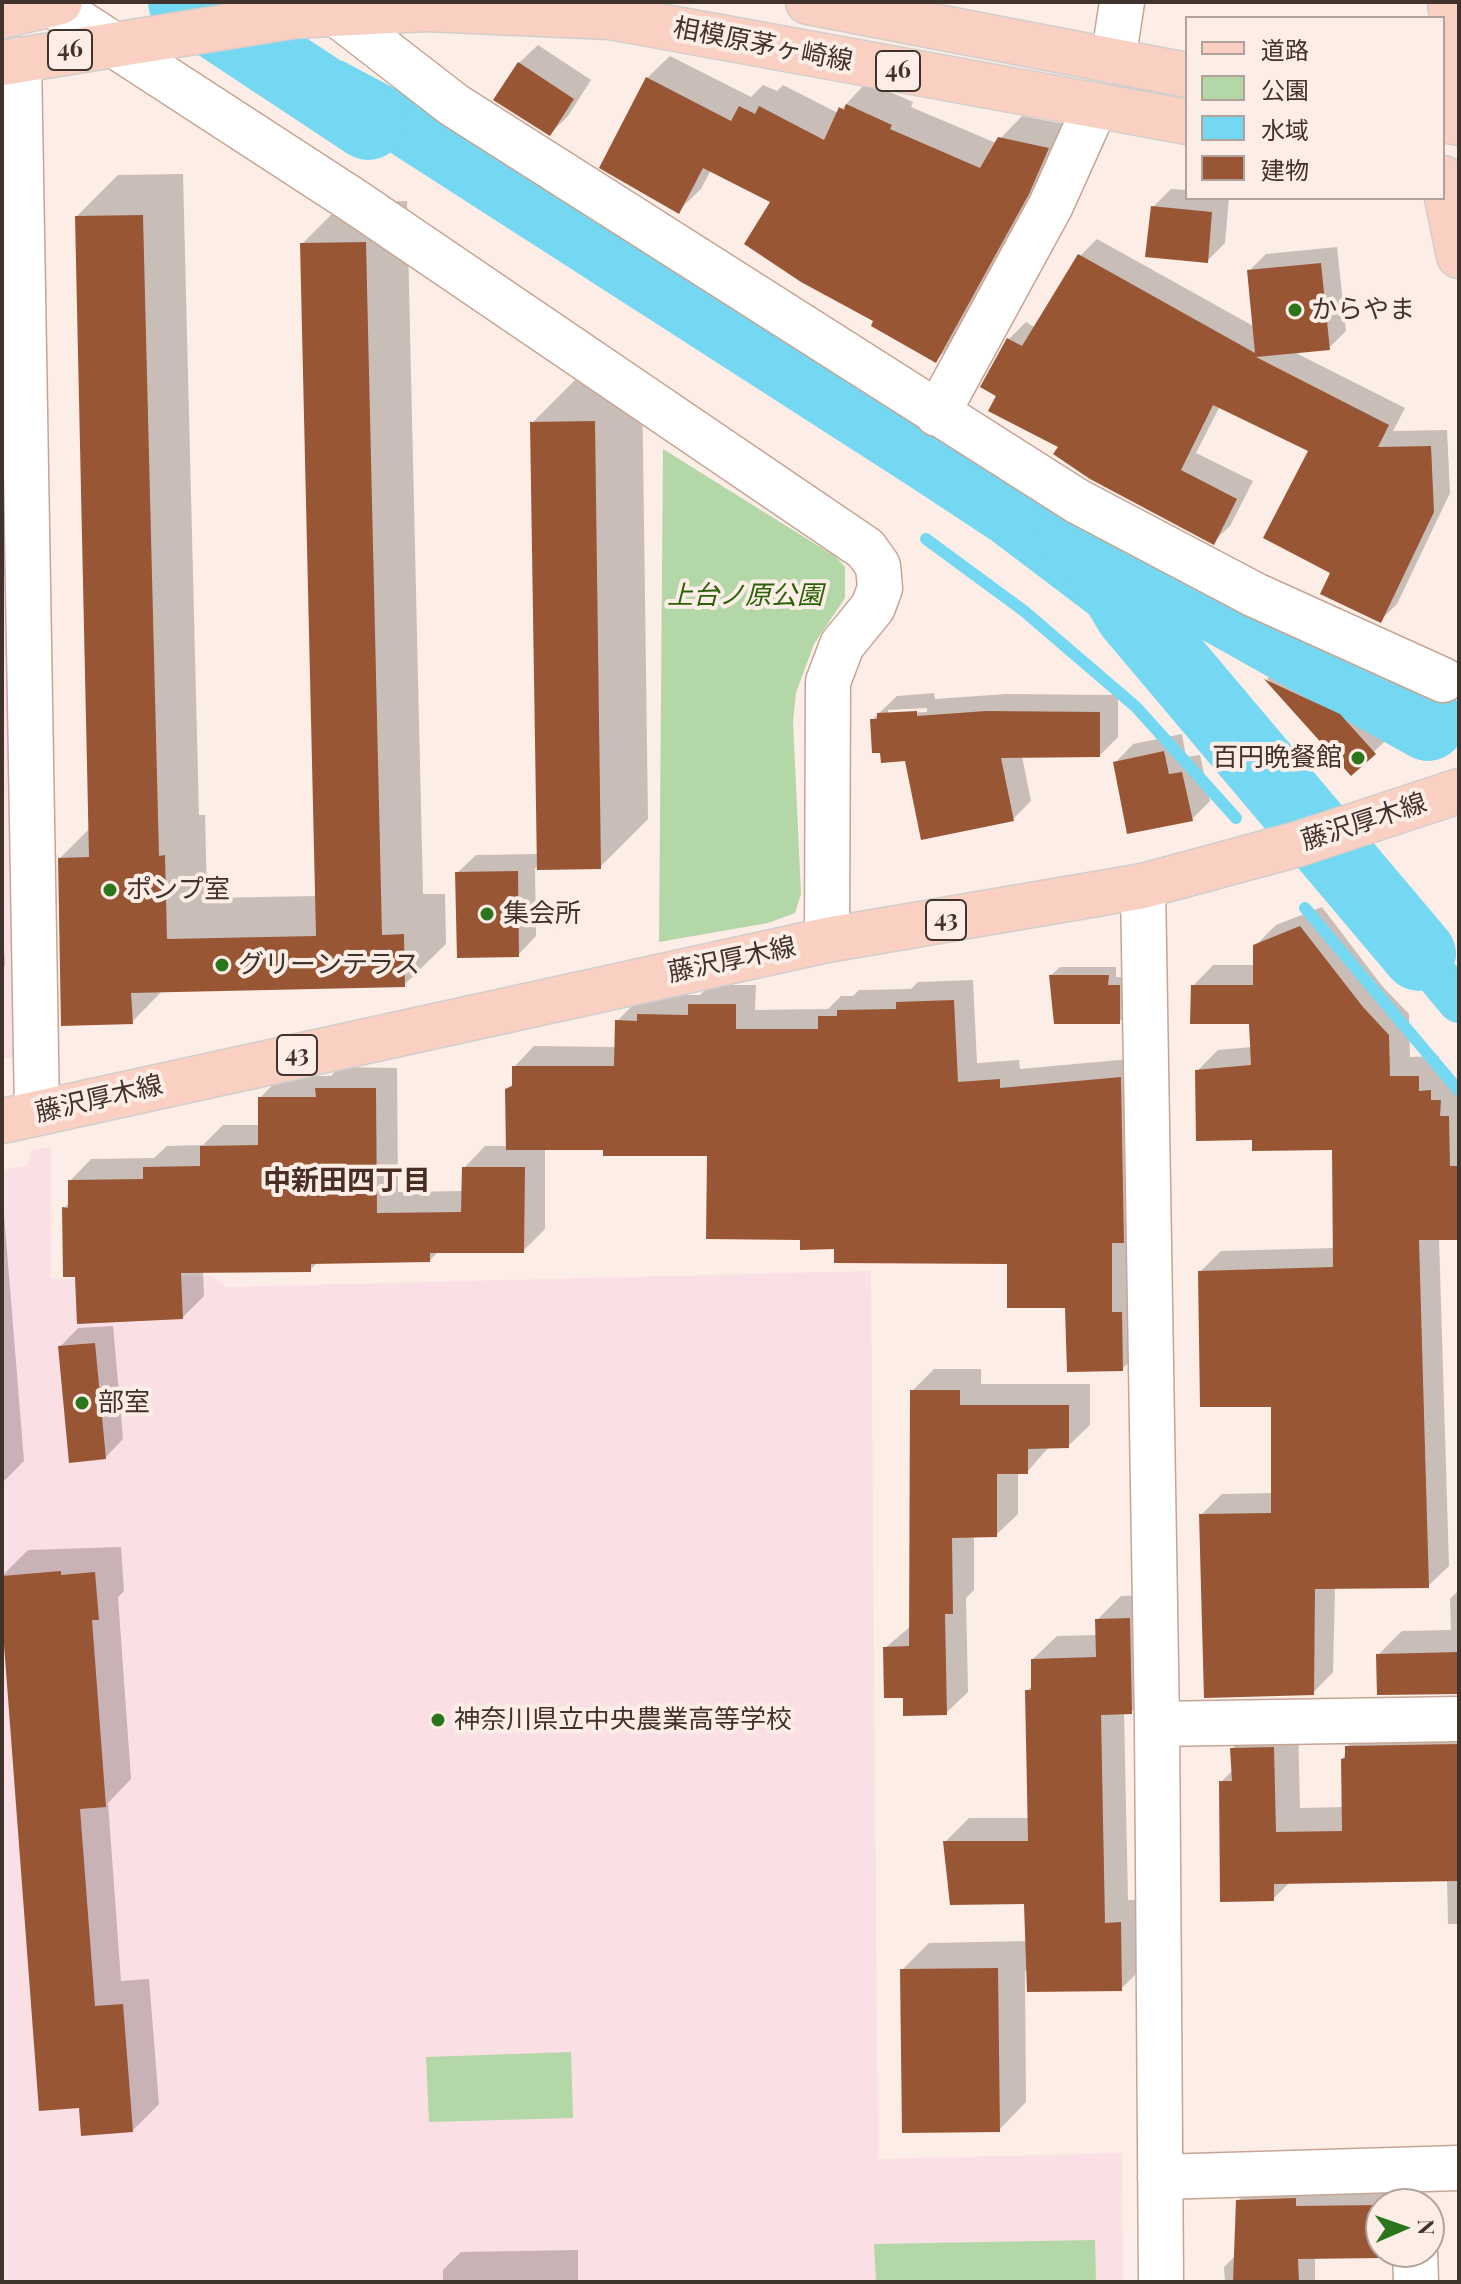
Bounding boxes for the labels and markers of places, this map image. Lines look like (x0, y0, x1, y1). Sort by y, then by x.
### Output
place label: からやま (1311, 294, 1415, 326)
marker: からやま (1286, 301, 1304, 319)
place label: 百円晩餐館 (1212, 742, 1342, 774)
marker: 百円晩餐館 (1349, 749, 1367, 767)
place label: ポンプ室 (126, 874, 230, 906)
marker: ポンプ室 (101, 881, 119, 899)
place label: 集会所 (503, 898, 581, 930)
marker: 集会所 (478, 905, 496, 923)
place label: グリーンテラス (238, 949, 420, 981)
marker: グリーンテラス (213, 956, 231, 974)
place label: 部室 (98, 1387, 150, 1419)
marker: 部室 (73, 1394, 91, 1412)
place label: 神奈川県立中央農業高等学校 (454, 1704, 792, 1736)
marker: 神奈川県立中央農業高等学校 (429, 1711, 447, 1729)

